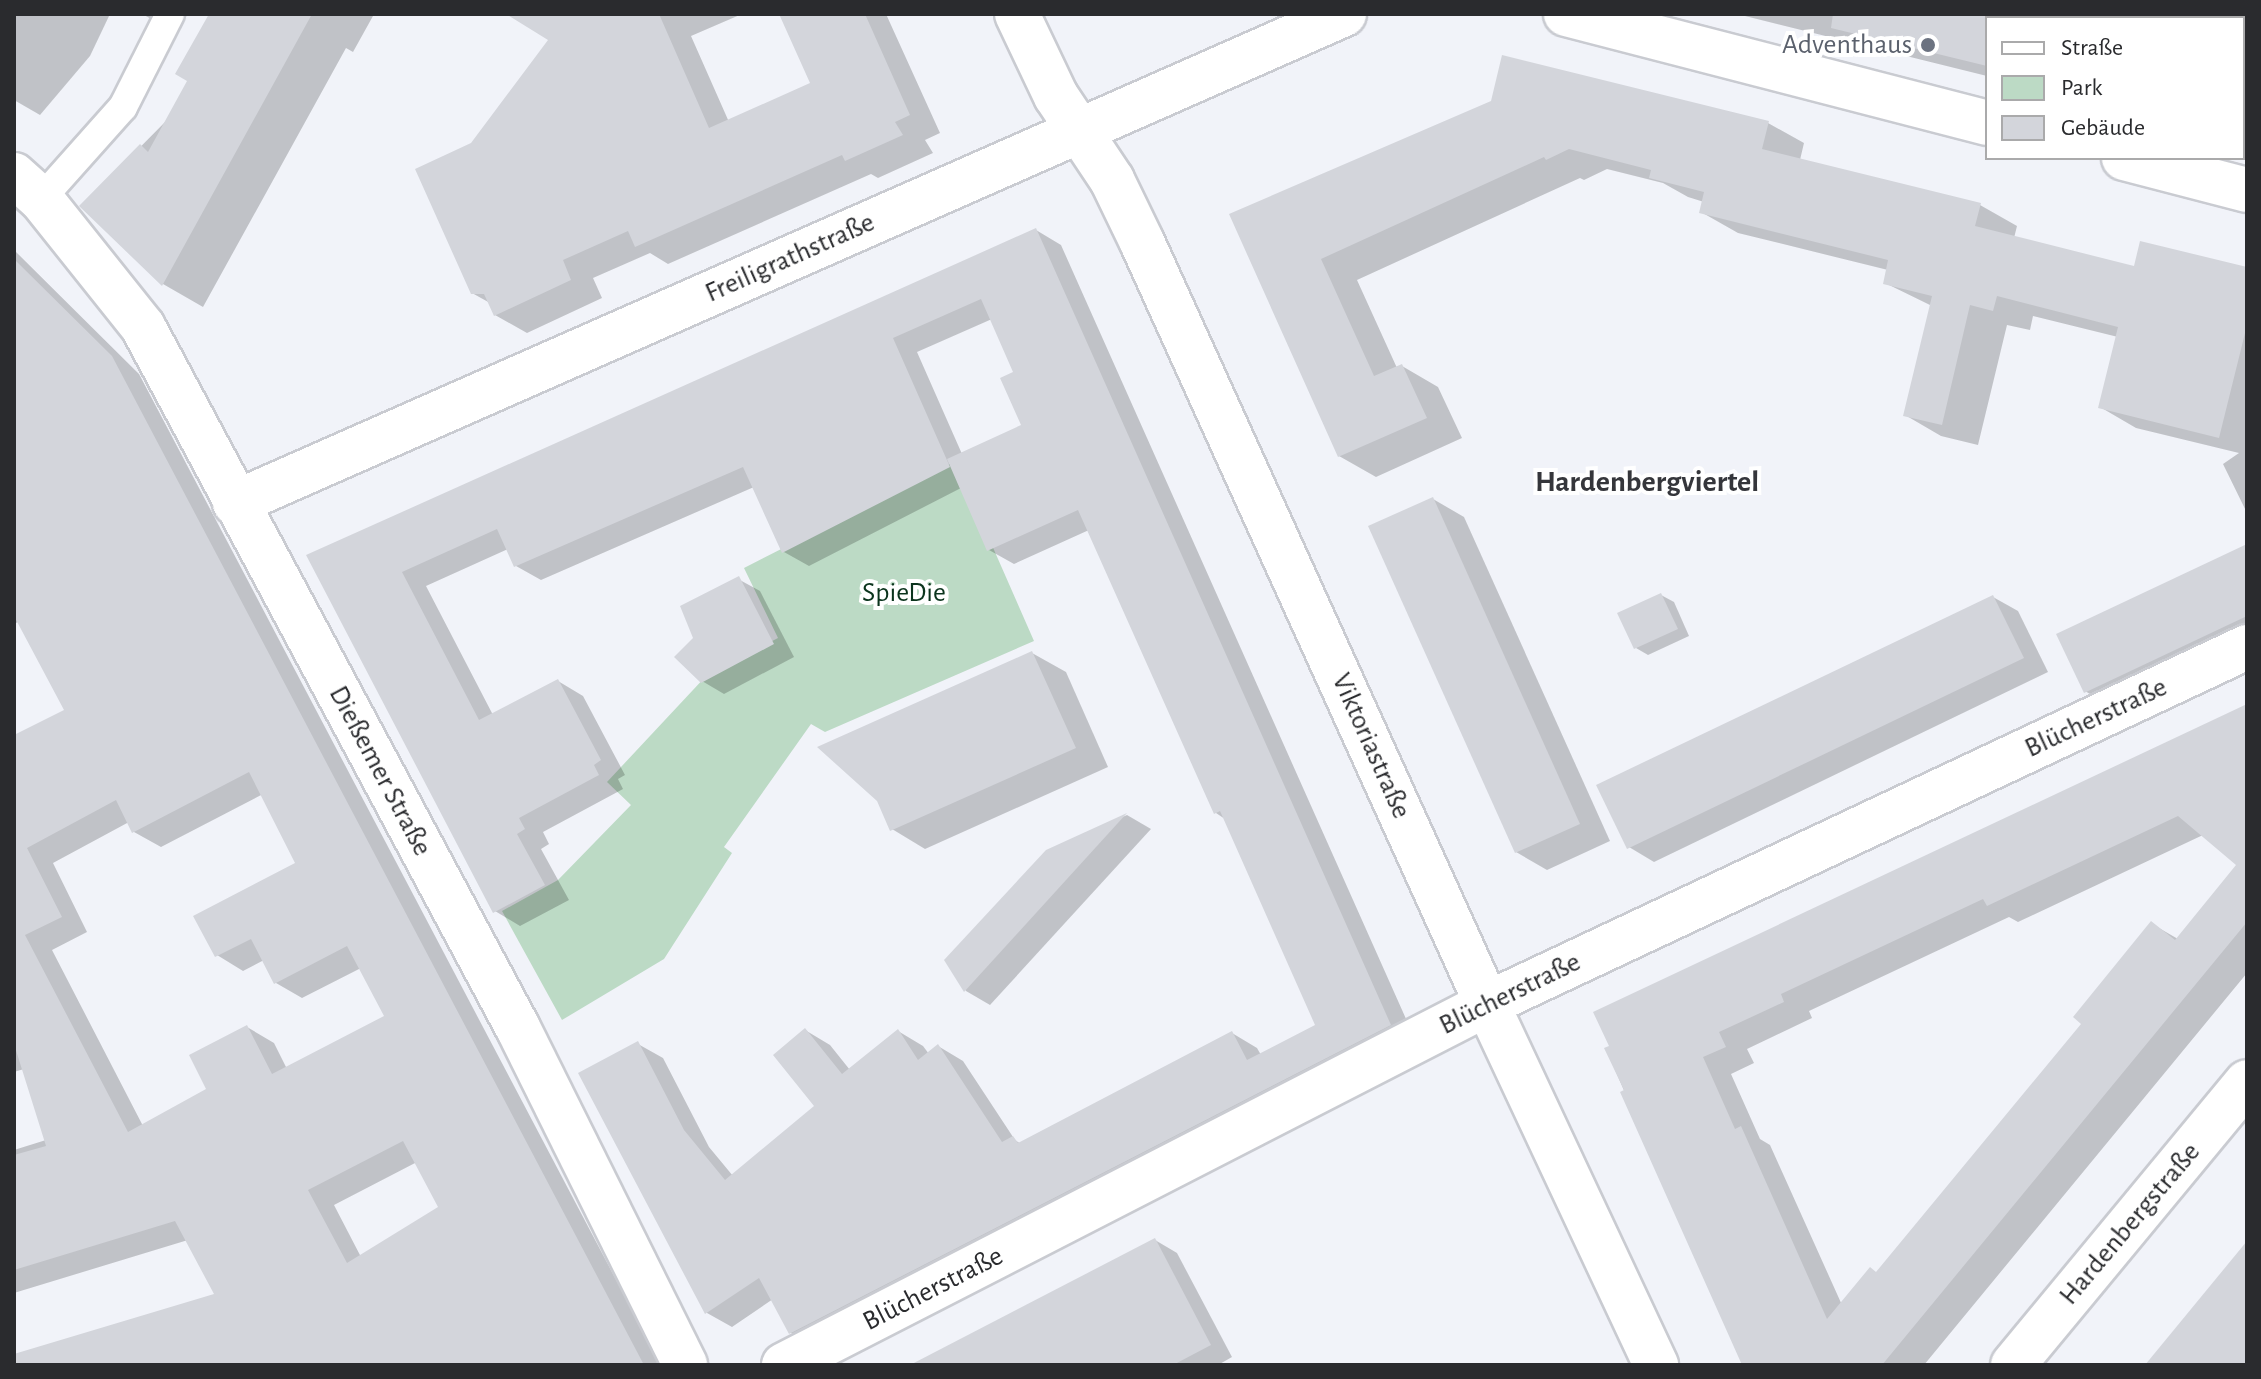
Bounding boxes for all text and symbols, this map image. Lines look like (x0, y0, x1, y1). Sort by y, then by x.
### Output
legend (1985, 16, 2245, 160)
place label: Adventhaus (1782, 28, 1912, 62)
marker: Adventhaus (1919, 36, 1937, 54)
text: Straße (2061, 36, 2123, 60)
text: Park (2061, 76, 2102, 100)
text: Gebäude (2061, 116, 2145, 140)
street label: Freiligrathstraße (700, 206, 880, 310)
district label: Hardenbergviertel (1535, 464, 1759, 500)
park label: SpieDie (862, 576, 946, 610)
street label: Viktoriastraße (1324, 668, 1418, 824)
street label: Blücherstraße (2020, 670, 2172, 766)
street label: Dießemer Straße (321, 680, 439, 862)
street label: Blücherstraße (1434, 945, 1586, 1043)
street label: Hardenbergstraße (2052, 1136, 2208, 1312)
street label: Blücherstraße (857, 1239, 1009, 1339)

